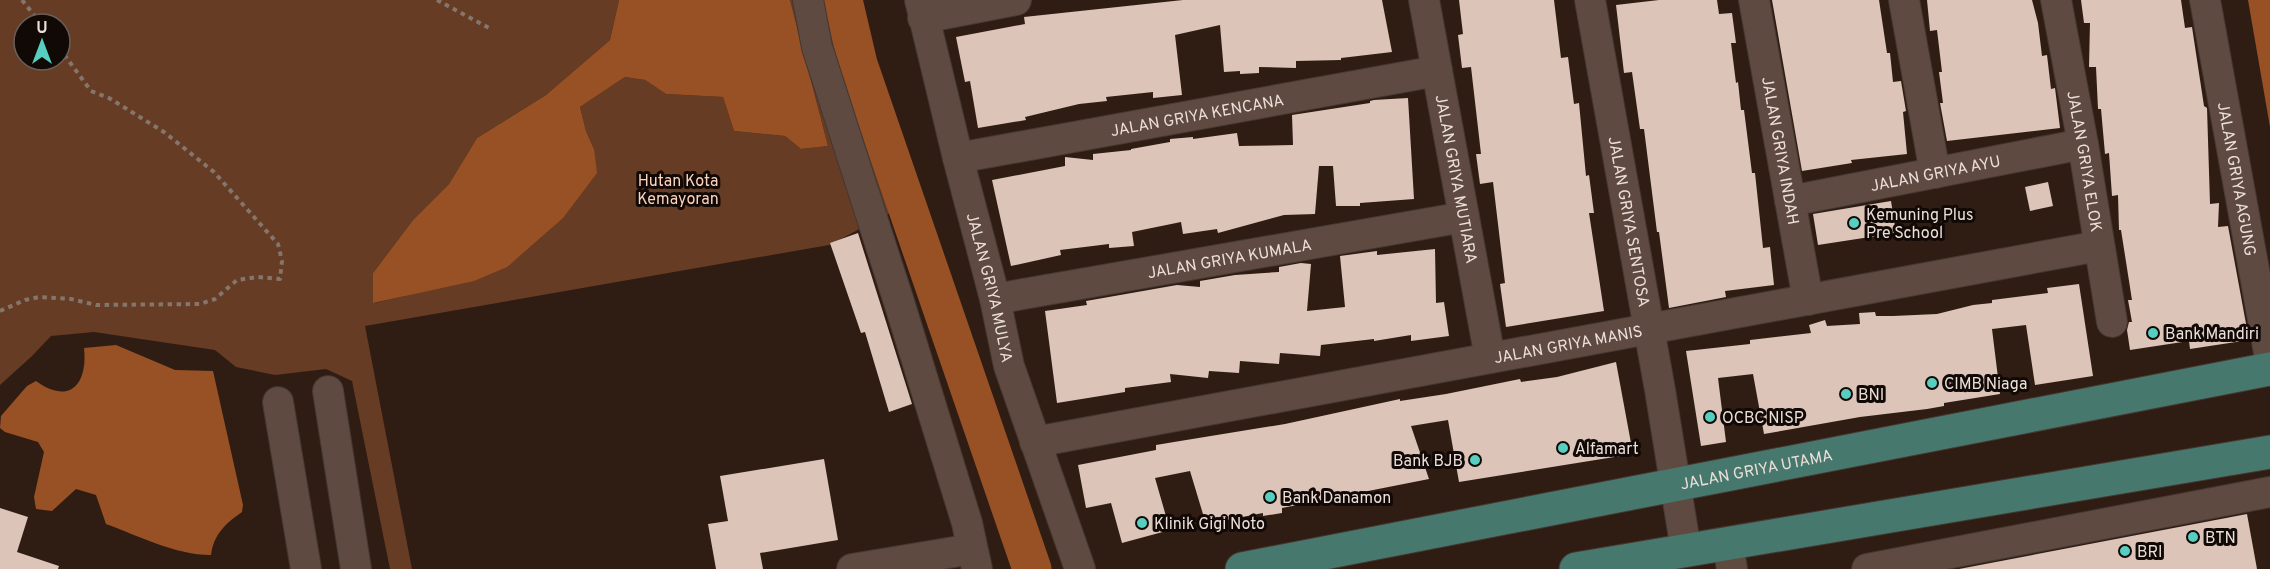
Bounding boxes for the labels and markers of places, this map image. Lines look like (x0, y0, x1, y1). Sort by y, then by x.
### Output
place label: Kemuning Plus Pre School (1866, 206, 1973, 244)
marker: Kemuning Plus Pre School (1847, 216, 1861, 230)
place label: Bank Mandiri (2165, 325, 2259, 345)
marker: Bank Mandiri (2146, 326, 2160, 340)
place label: CIMB Niaga (1944, 375, 2027, 395)
marker: CIMB Niaga (1925, 376, 1939, 390)
place label: BNI (1858, 386, 1884, 406)
marker: BNI (1839, 387, 1853, 401)
place label: OCBC NISP (1722, 409, 1804, 429)
marker: OCBC NISP (1703, 410, 1717, 424)
place label: Alfamart (1575, 440, 1639, 460)
marker: Alfamart (1556, 441, 1570, 455)
place label: Bank BJB (1393, 452, 1463, 472)
marker: Bank BJB (1468, 453, 1482, 467)
place label: Bank Danamon (1282, 489, 1391, 509)
marker: Bank Danamon (1263, 490, 1277, 504)
place label: Klinik Gigi Noto (1154, 515, 1265, 535)
marker: Klinik Gigi Noto (1135, 516, 1149, 530)
place label: BTN (2205, 529, 2236, 549)
marker: BTN (2186, 530, 2200, 544)
place label: BRI (2137, 543, 2163, 563)
marker: BRI (2118, 544, 2132, 558)

